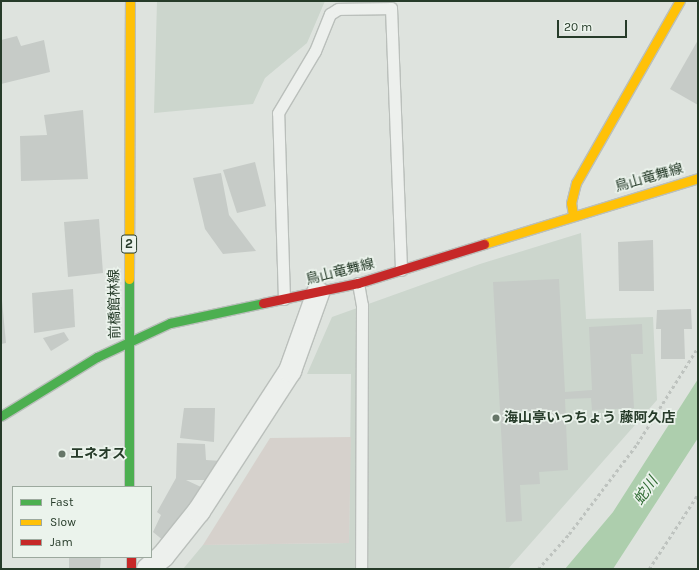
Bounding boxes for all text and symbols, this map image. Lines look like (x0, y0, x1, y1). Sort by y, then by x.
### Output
scale bar (559, 12, 629, 38)
text: 20 m (564, 20, 592, 34)
street label: 鳥山竜舞線 (613, 160, 685, 196)
road number: 2 (121, 233, 137, 255)
street label: 鳥山竜舞線 (304, 255, 376, 289)
street label: 前橋館林線 (106, 269, 124, 339)
place label: 海山亭いっちょう 藤阿久店 (504, 410, 676, 426)
marker: 海山亭いっちょう 藤阿久店 (491, 413, 501, 423)
place label: エネオス (70, 446, 126, 462)
marker: エネオス (57, 449, 67, 459)
water label: 蛇川 (630, 474, 662, 508)
legend (12, 486, 152, 558)
text: Fast (50, 495, 73, 509)
text: Slow (50, 515, 76, 529)
text: Jam (50, 535, 73, 549)

